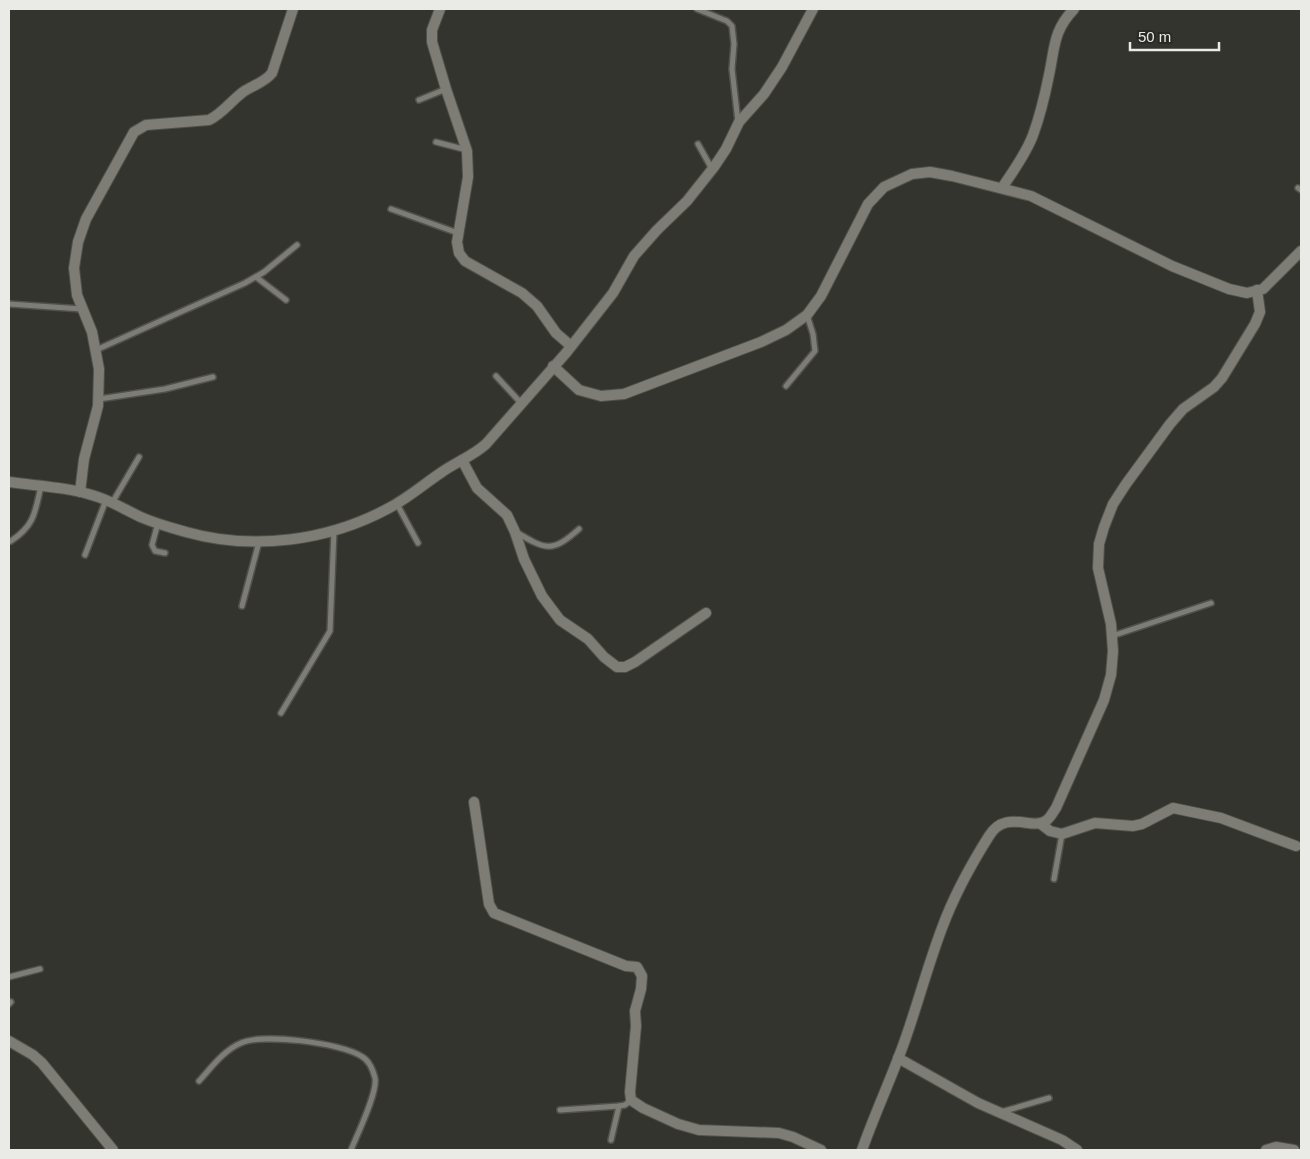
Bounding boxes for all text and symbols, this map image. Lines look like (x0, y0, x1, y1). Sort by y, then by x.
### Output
scale bar (1130, 20, 1219, 52)
text: 50 m (1138, 28, 1171, 45)

